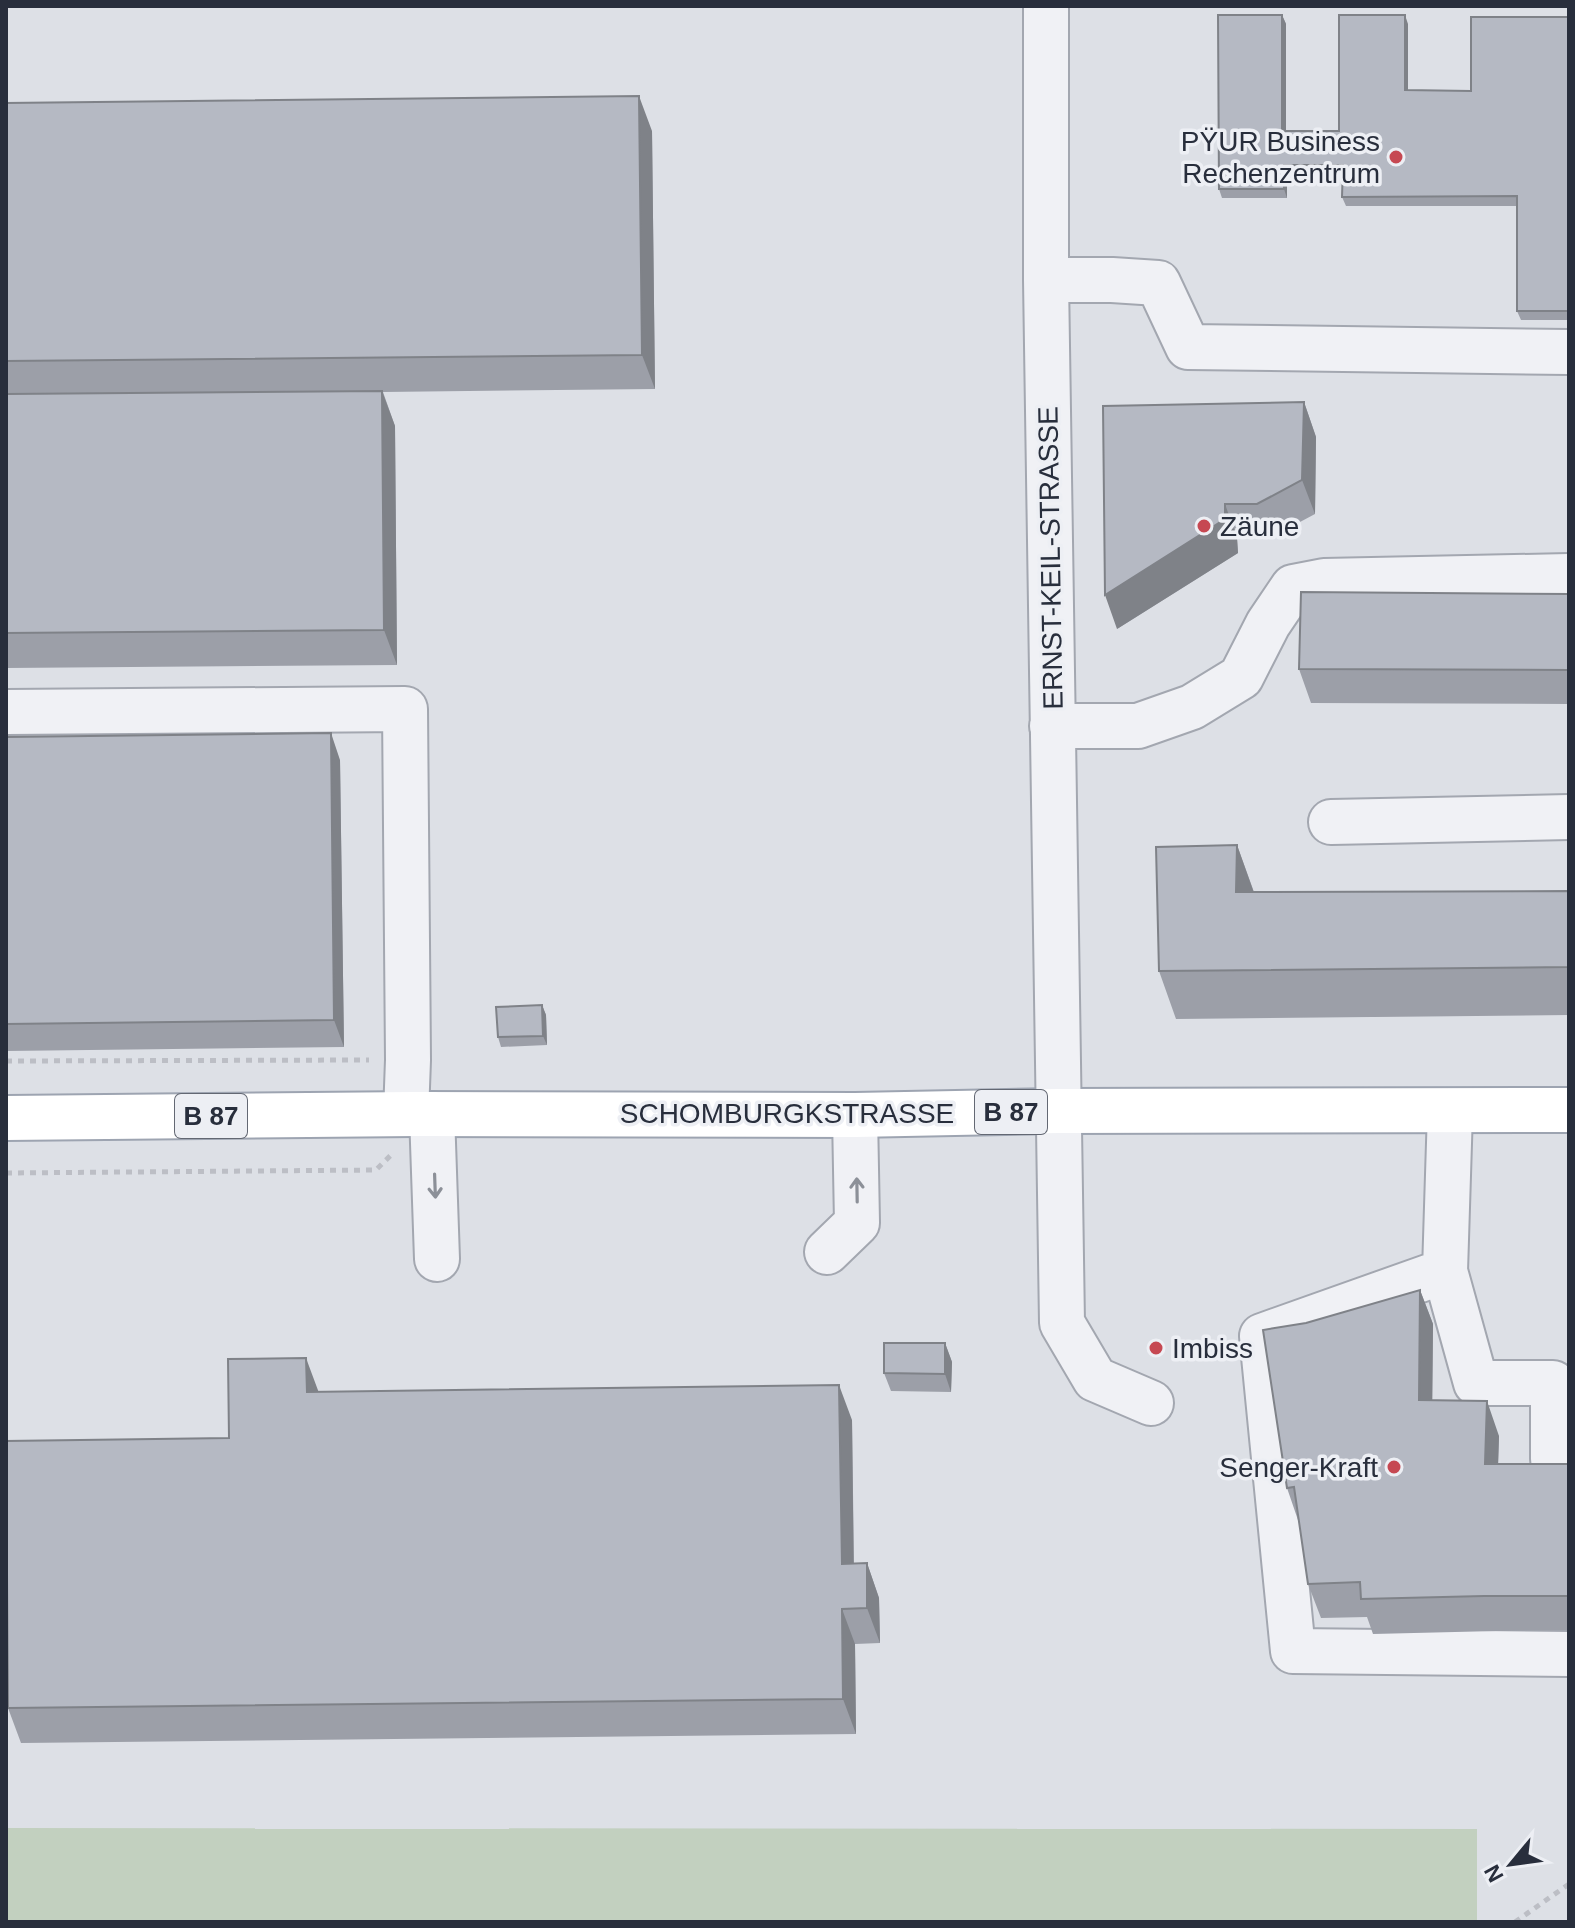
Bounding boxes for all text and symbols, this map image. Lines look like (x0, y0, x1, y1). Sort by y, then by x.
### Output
place label: PŸUR Business Rechenzentrum (1181, 126, 1380, 189)
marker: PŸUR Business Rechenzentrum (1387, 148, 1405, 166)
street label: ERNST-KEIL-STRASSE (1032, 406, 1069, 710)
place label: Zäune (1220, 511, 1299, 542)
marker: Zäune (1195, 517, 1213, 535)
road number: B 87 (975, 1090, 1047, 1134)
road number: B 87 (175, 1094, 247, 1138)
street label: SCHOMBURGKSTRASSE (620, 1098, 954, 1129)
one-way arrow (428, 1172, 443, 1199)
one-way arrow (849, 1177, 864, 1204)
place label: Imbiss (1172, 1333, 1253, 1364)
marker: Imbiss (1147, 1339, 1165, 1357)
place label: Senger-Kraft (1219, 1452, 1378, 1483)
marker: Senger-Kraft (1385, 1458, 1403, 1476)
north arrow (1471, 1824, 1551, 1904)
text: N (1479, 1860, 1509, 1886)

